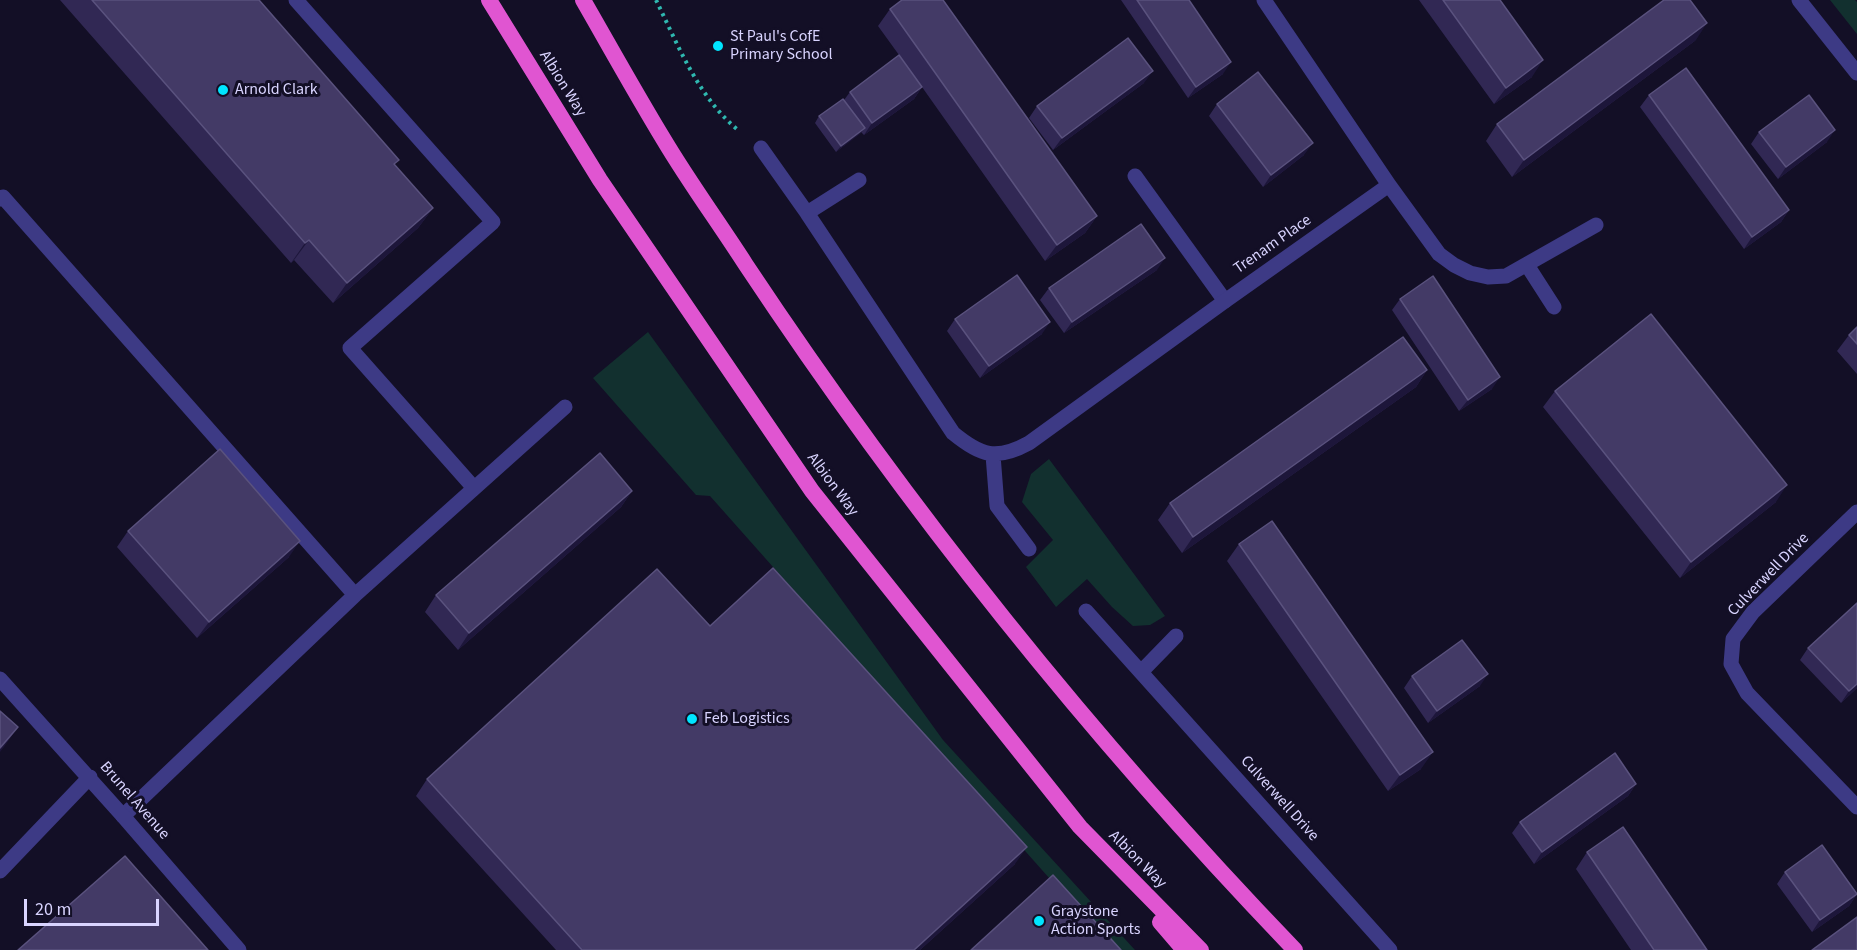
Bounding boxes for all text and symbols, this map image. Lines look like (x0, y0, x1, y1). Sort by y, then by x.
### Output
place label: St Paul's CofE Primary School (730, 27, 832, 65)
marker: St Paul's CofE Primary School (711, 39, 725, 53)
street label: Albion Way (534, 48, 590, 120)
place label: Arnold Clark (235, 80, 318, 100)
marker: Arnold Clark (216, 83, 230, 97)
street label: Trenam Place (1230, 211, 1316, 279)
street label: Albion Way (802, 450, 862, 520)
street label: Culverwell Drive (1724, 529, 1814, 621)
place label: Feb Logistics (704, 709, 790, 729)
marker: Feb Logistics (685, 712, 699, 726)
street label: Culverwell Drive (1236, 752, 1322, 846)
street label: Brunel Avenue (95, 758, 173, 844)
street label: Albion Way (1104, 827, 1170, 893)
scale bar (27, 887, 162, 925)
text: 20 m (35, 897, 71, 922)
place label: Graystone Action Sports (1051, 902, 1140, 940)
marker: Graystone Action Sports (1032, 914, 1046, 928)

